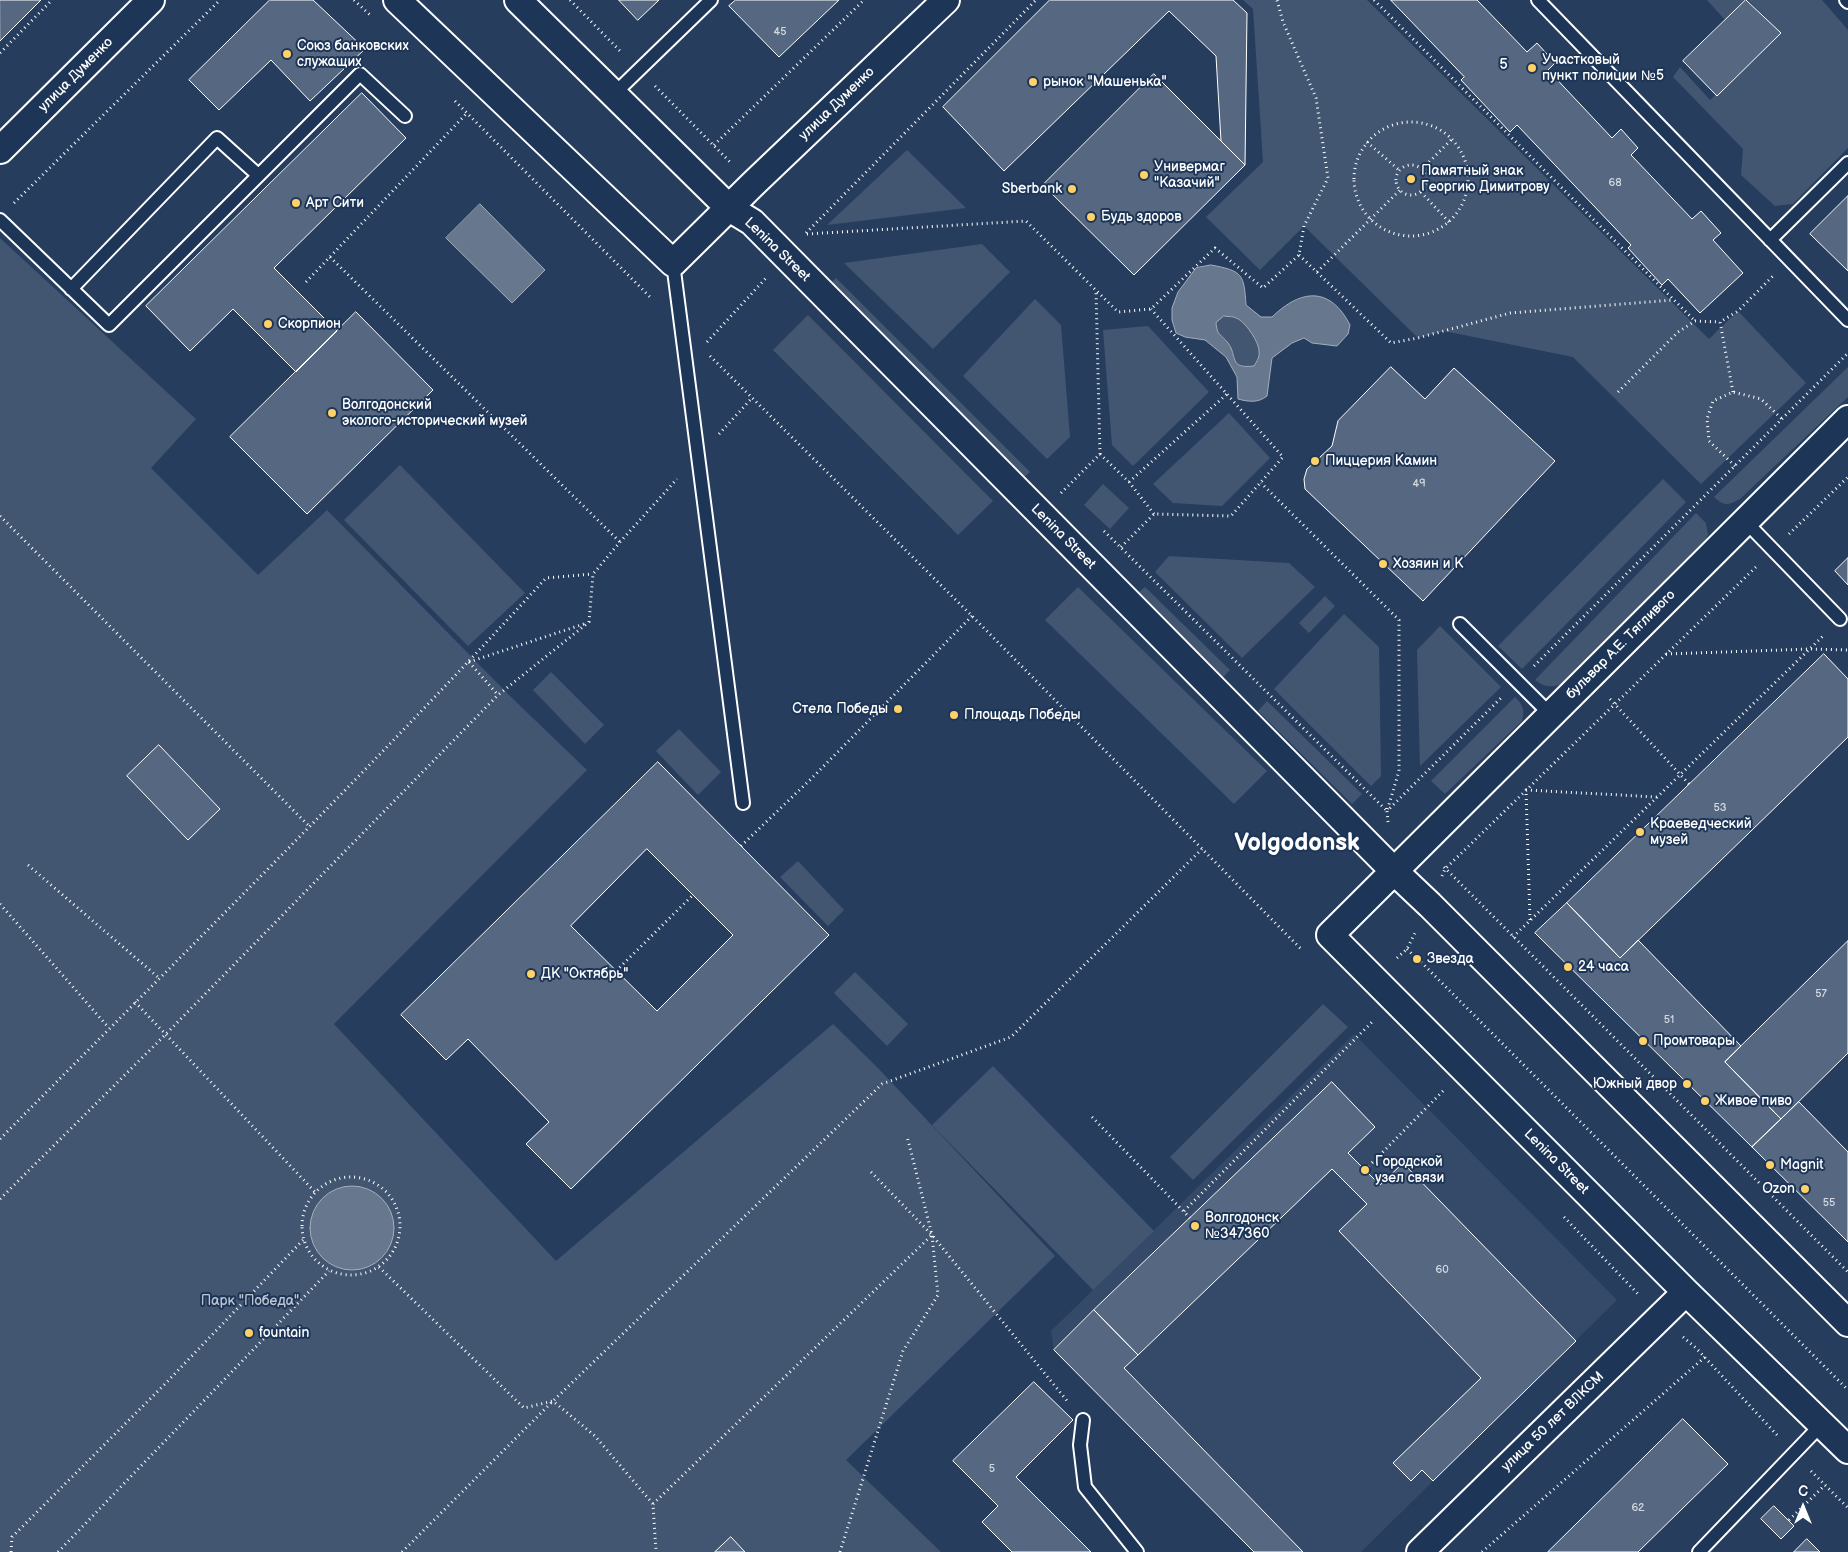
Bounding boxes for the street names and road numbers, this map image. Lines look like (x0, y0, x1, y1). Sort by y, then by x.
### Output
street label: улица Думенко (35, 34, 117, 116)
street label: улица Думенко (796, 64, 878, 144)
street label: Lenina Street (741, 214, 813, 286)
street label: Lenina Street (1027, 501, 1099, 573)
street label: бульвар А.Е. Тягливого (1563, 587, 1679, 703)
street label: Lenina Street (1520, 1126, 1592, 1198)
street label: улица 50 лет ВЛКСМ (1498, 1369, 1608, 1475)

